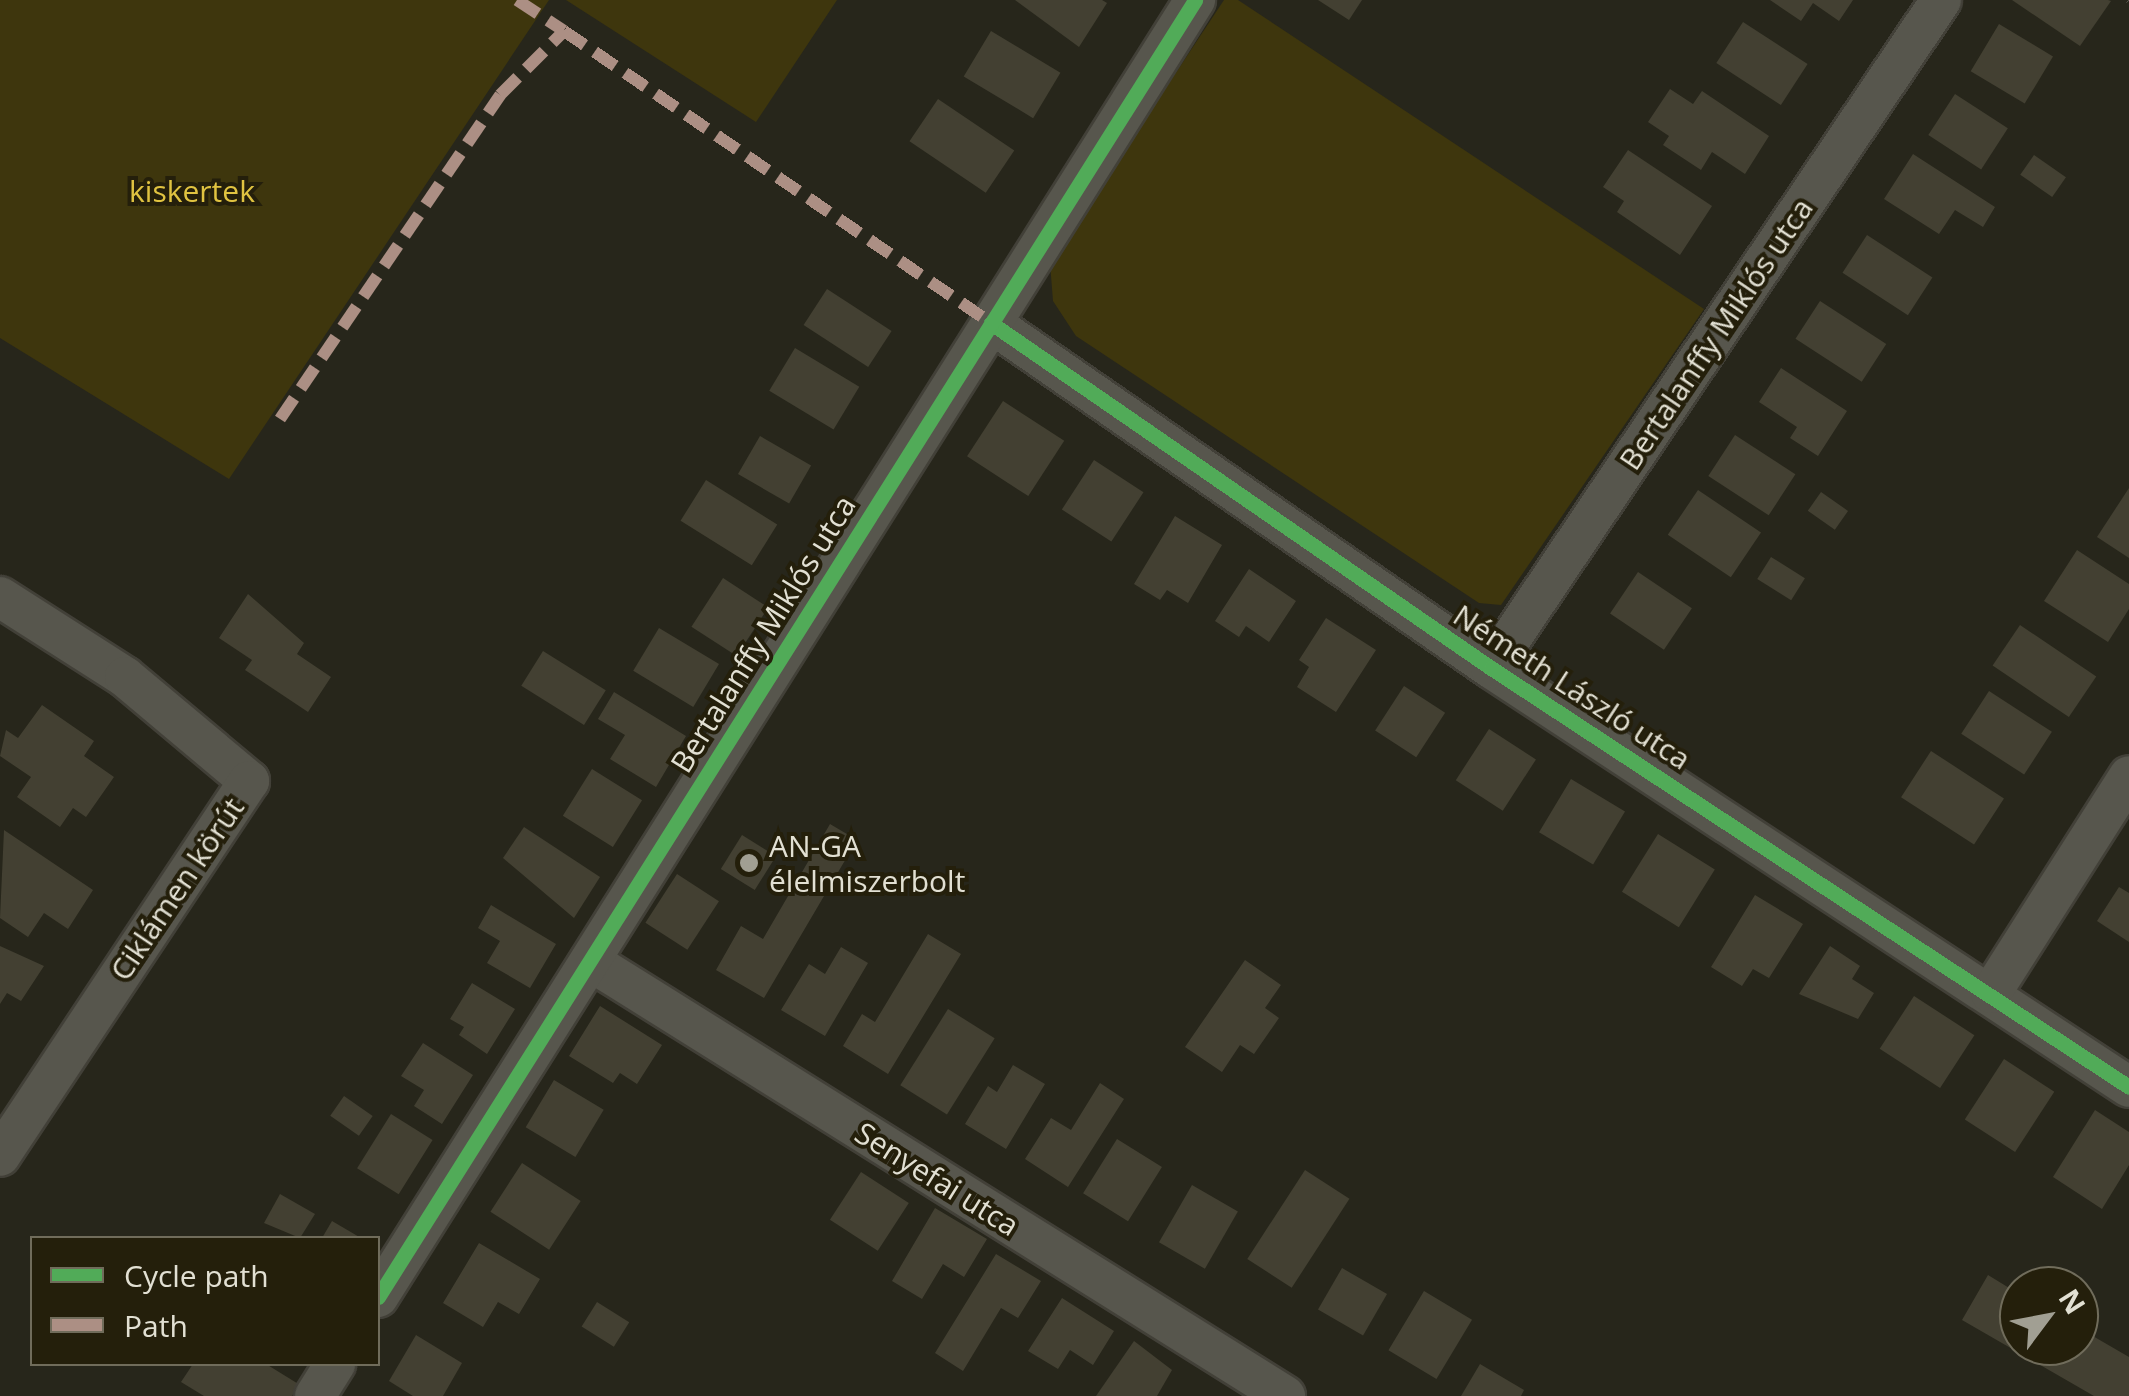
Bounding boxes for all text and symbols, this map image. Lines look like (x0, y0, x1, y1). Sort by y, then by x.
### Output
park label: kiskertek (129, 173, 255, 209)
street label: Bertalanffy Miklós utca (1612, 191, 1820, 477)
street label: Bertalanffy Miklós utca (663, 489, 863, 779)
street label: Németh László utca (1447, 597, 1697, 777)
street label: Ciklámen körút (103, 791, 251, 987)
place label: AN-GA élelmiszerbolt (769, 828, 965, 898)
marker: AN-GA élelmiszerbolt (738, 852, 760, 874)
street label: Senyefai utca (849, 1114, 1025, 1244)
legend (30, 1236, 380, 1366)
text: Cycle path (124, 1255, 269, 1296)
north arrow (1999, 1266, 2099, 1366)
text: N (2051, 1281, 2095, 1321)
text: Path (124, 1305, 188, 1346)

